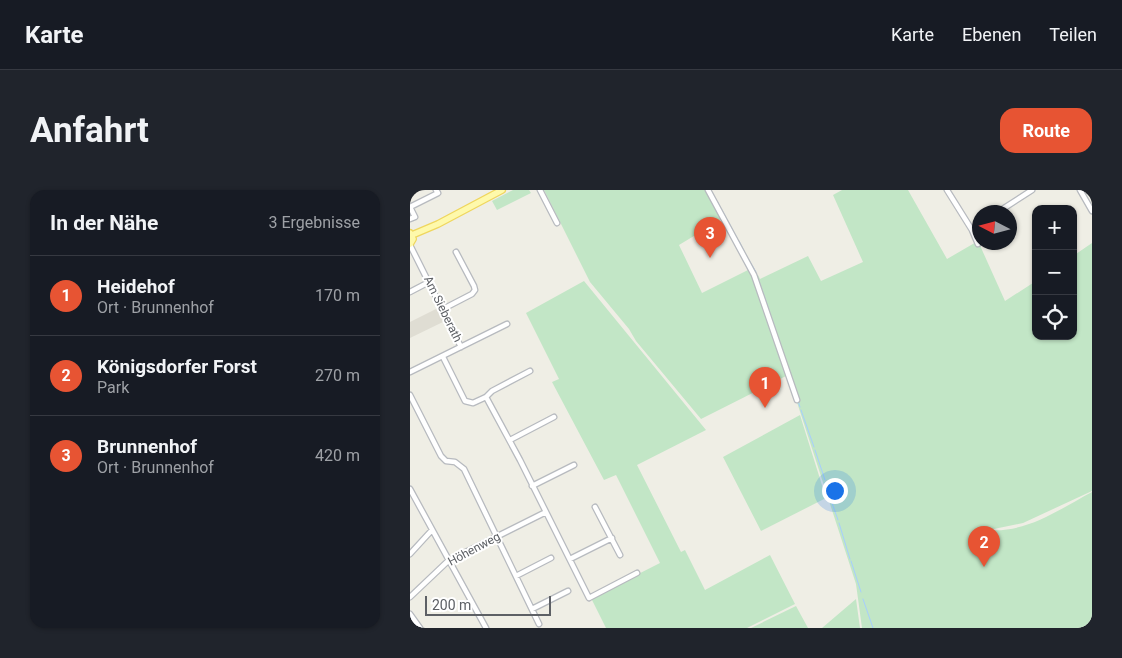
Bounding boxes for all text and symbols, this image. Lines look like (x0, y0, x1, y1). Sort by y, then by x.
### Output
text: Karte (25, 21, 84, 49)
text: Karte (891, 24, 934, 45)
text: Ebenen (962, 24, 1021, 45)
text: Teilen (1049, 24, 1097, 45)
button: Route (1000, 108, 1092, 153)
text: Anfahrt (30, 110, 149, 151)
north arrow (972, 205, 1017, 250)
map controls (1032, 205, 1077, 340)
button: + (1032, 205, 1077, 250)
text: In der Nähe (50, 211, 158, 235)
text: 3 Ergebnisse (268, 213, 360, 232)
pin: 3 (694, 217, 726, 258)
button: − (1032, 250, 1077, 295)
street label: Am Sieberath (421, 274, 465, 344)
text: Heidehof (97, 275, 175, 298)
text: 1 (61, 286, 71, 305)
text: 170 m (315, 286, 360, 305)
button: locate (1032, 295, 1077, 340)
text: Ort · Brunnenhof (97, 298, 214, 317)
text: Königsdorfer Forst (97, 355, 257, 378)
text: 2 (61, 366, 71, 385)
text: 270 m (315, 366, 360, 385)
pin: 1 (749, 367, 781, 408)
text: Park (97, 378, 129, 397)
text: Brunnenhof (97, 435, 197, 458)
text: 3 (61, 446, 71, 465)
text: 420 m (315, 446, 360, 465)
text: Ort · Brunnenhof (97, 458, 214, 477)
your location (822, 478, 848, 504)
pin: 2 (968, 526, 1000, 567)
street label: Höhenweg (445, 529, 503, 569)
scale bar (425, 593, 551, 616)
text: 200 m (432, 597, 471, 613)

